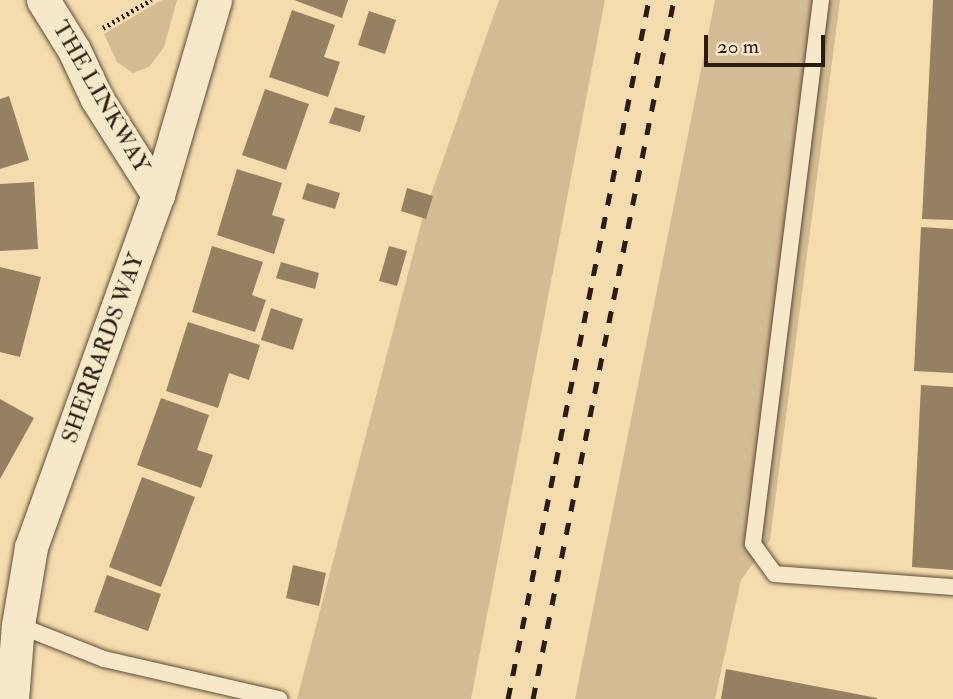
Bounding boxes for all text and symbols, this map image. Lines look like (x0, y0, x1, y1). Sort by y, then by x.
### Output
street label: THE LINKWAY (46, 16, 156, 178)
scale bar (708, 21, 829, 65)
text: 20 m (717, 33, 759, 60)
street label: SHERRARDS WAY (56, 249, 150, 447)

